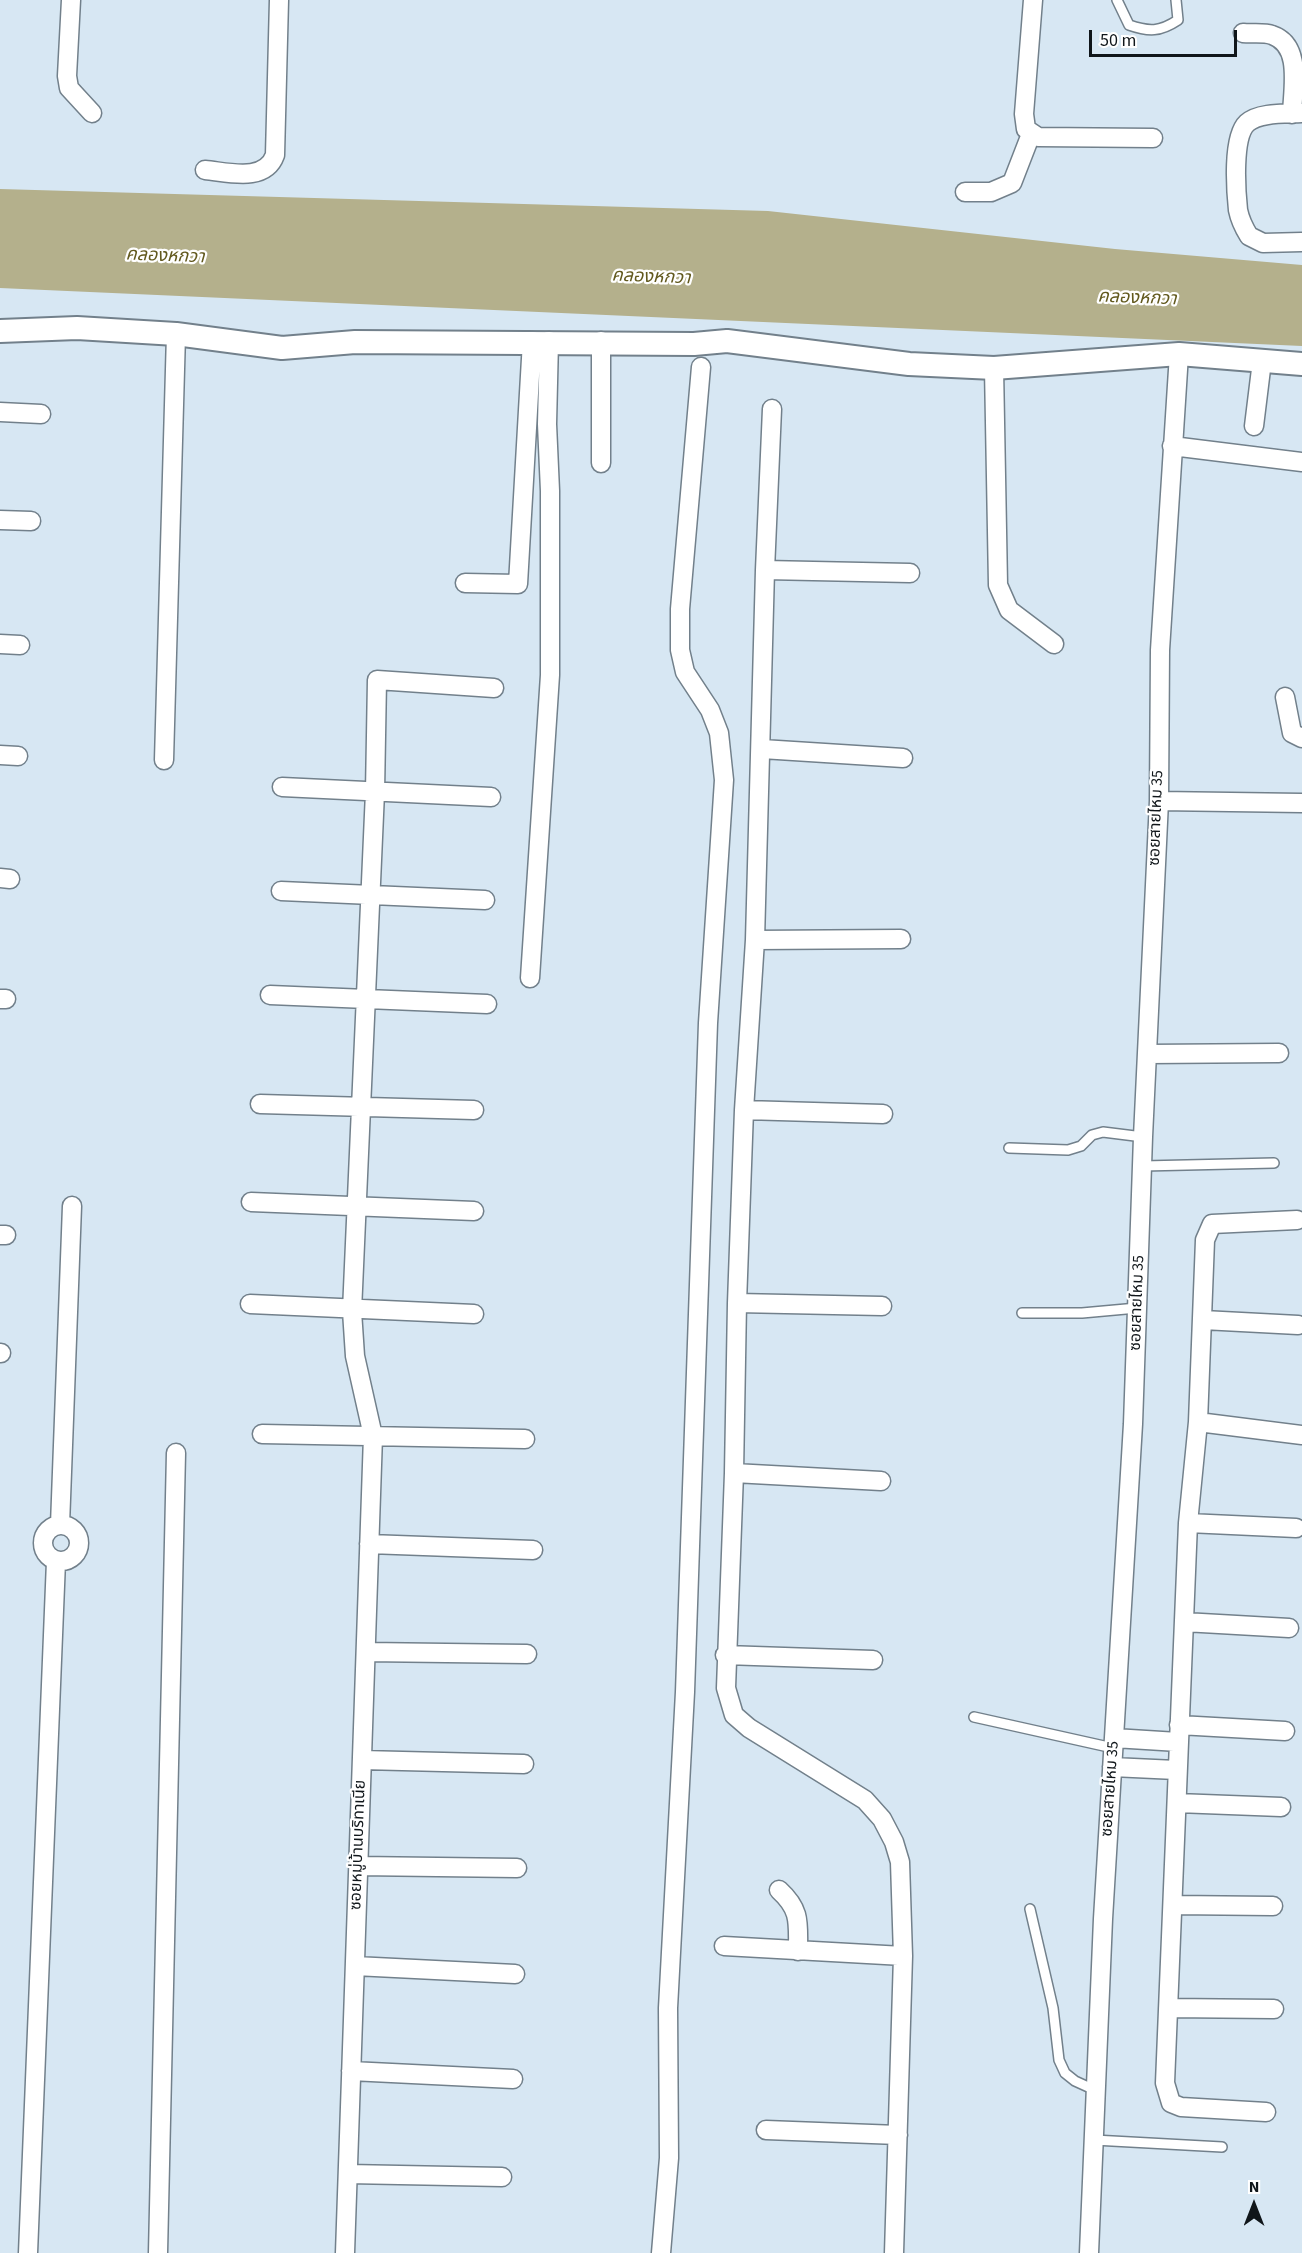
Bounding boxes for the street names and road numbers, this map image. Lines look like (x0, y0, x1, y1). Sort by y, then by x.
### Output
street label: ซอยสายไหม 35 (1146, 770, 1168, 866)
street label: ซอยสายไหม 35 (1127, 1255, 1149, 1351)
street label: ซอยสายไหม 35 (1098, 1740, 1124, 1838)
street label: ซอยหมู่บ้านบริทาเนีย (347, 1779, 371, 1911)

